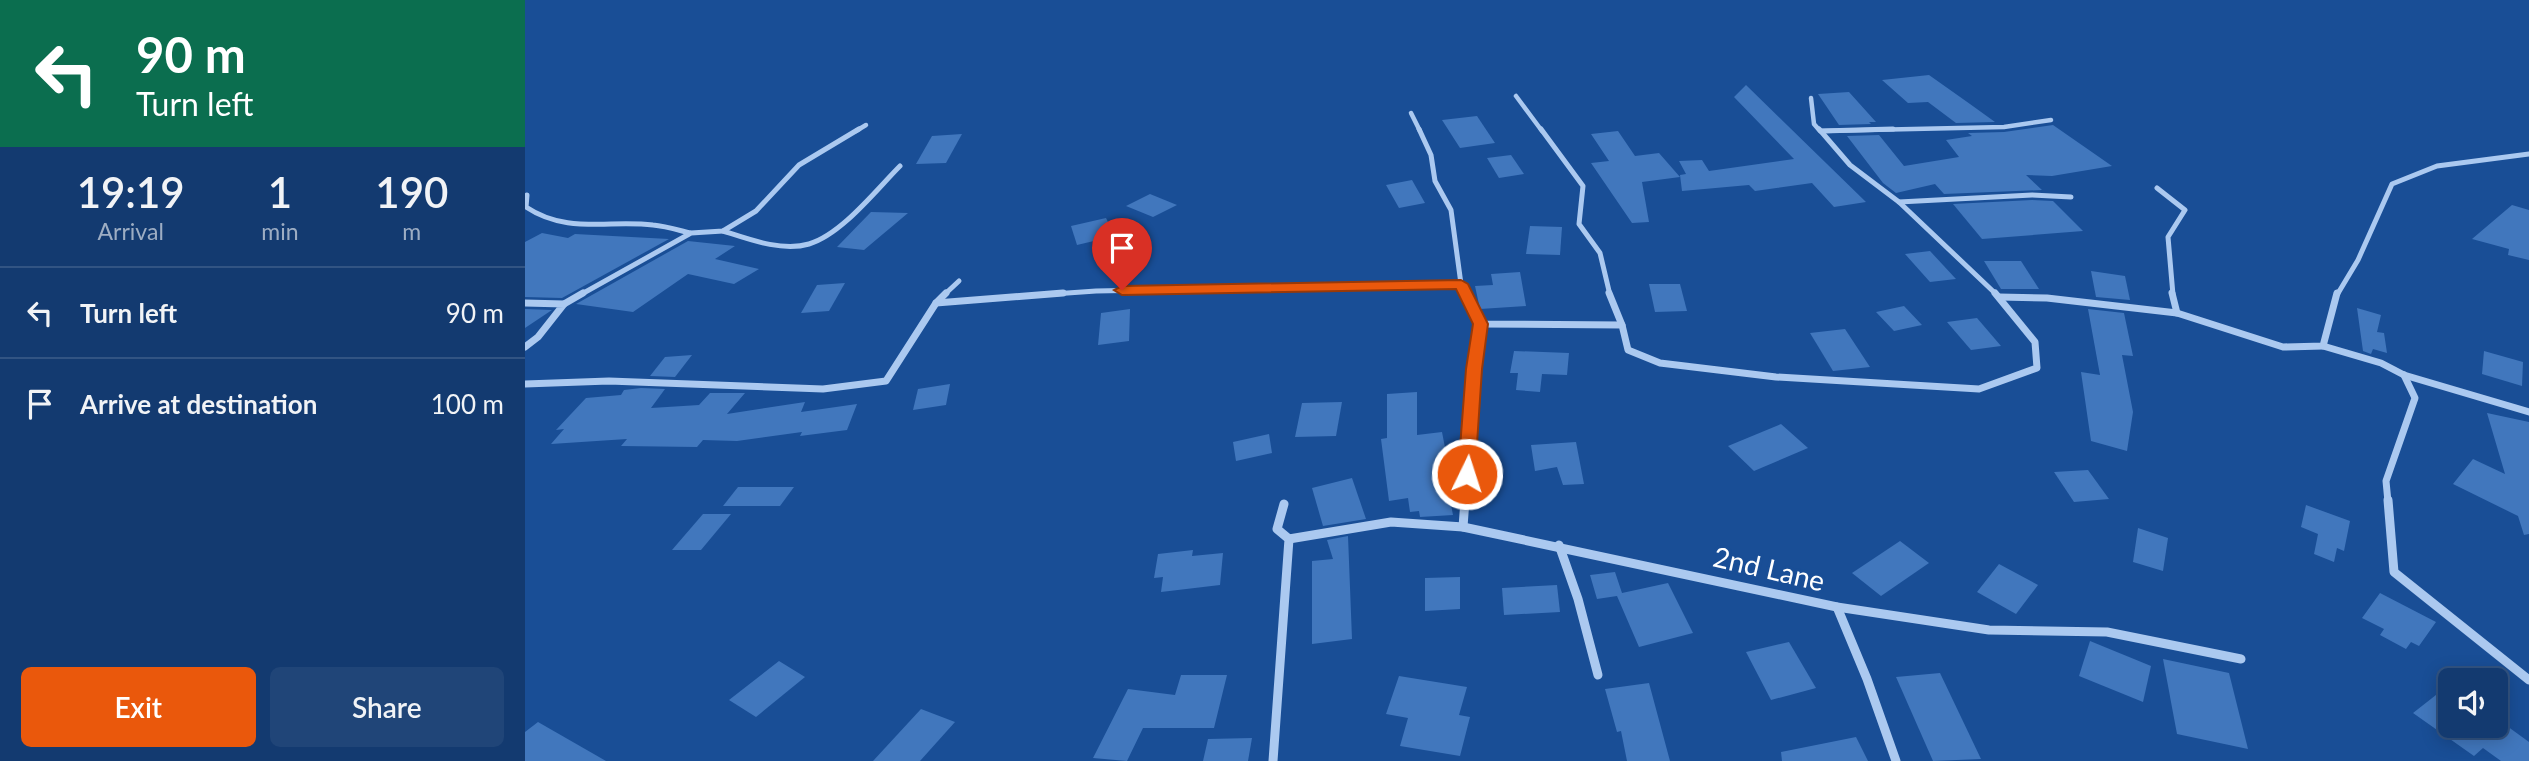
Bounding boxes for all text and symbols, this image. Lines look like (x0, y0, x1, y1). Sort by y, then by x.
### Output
text: 90 m (136, 25, 246, 83)
icon: left (21, 28, 112, 119)
text: Turn left (136, 84, 253, 123)
text: 19:19 (77, 167, 185, 217)
text: 1 (268, 167, 292, 217)
text: 190 (375, 167, 448, 217)
text: Arrival (98, 217, 164, 245)
text: min (261, 217, 299, 245)
text: m (402, 217, 421, 245)
pin (1092, 218, 1152, 290)
icon: arrive (1103, 229, 1141, 267)
icon: left (21, 294, 59, 332)
text: Turn left (80, 297, 177, 329)
text: 90 m (446, 297, 504, 329)
icon: arrive (21, 385, 59, 423)
text: Arrive at destination (80, 388, 317, 420)
text: 100 m (431, 388, 504, 420)
position arrow (1430, 437, 1504, 511)
street label: 2nd Lane (1710, 539, 1828, 597)
button: Exit (21, 667, 256, 747)
button: Share (270, 667, 504, 747)
map controls (2438, 668, 2508, 738)
button: sound (2438, 668, 2508, 738)

